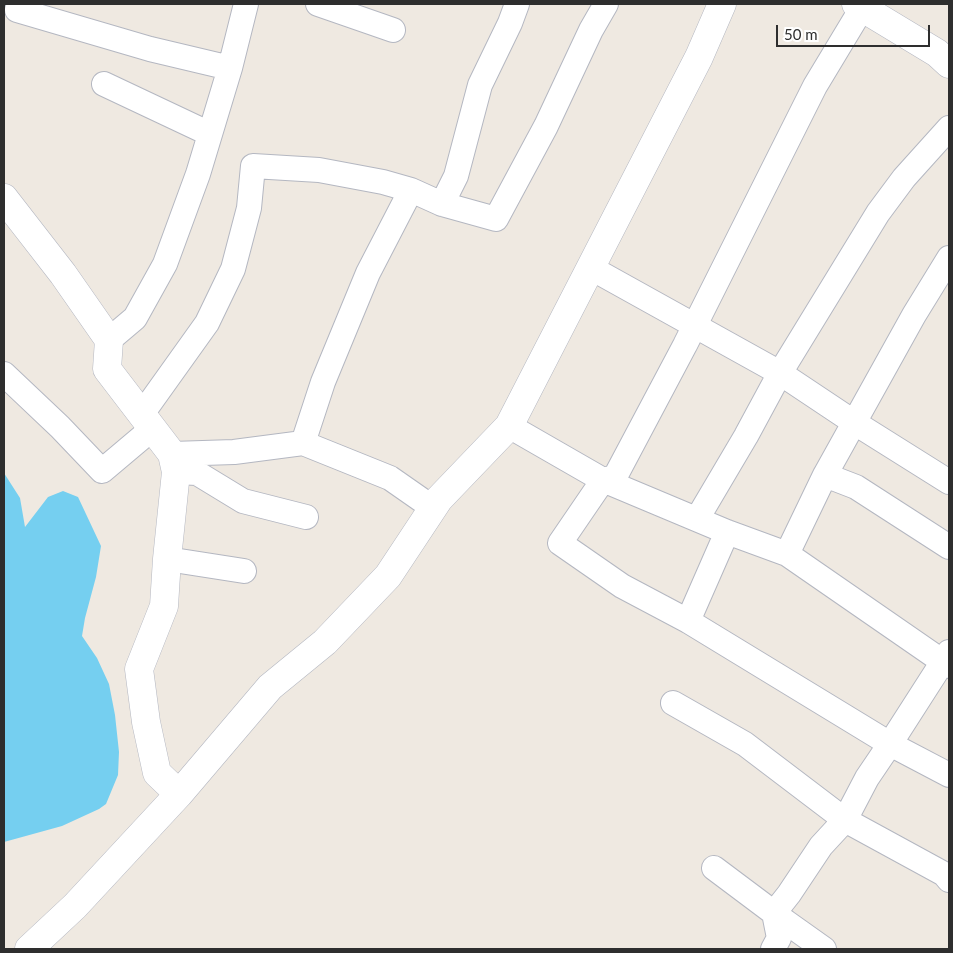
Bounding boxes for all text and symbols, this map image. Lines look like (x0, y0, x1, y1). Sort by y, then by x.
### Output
scale bar (778, 15, 932, 47)
text: 50 m (784, 25, 818, 43)

